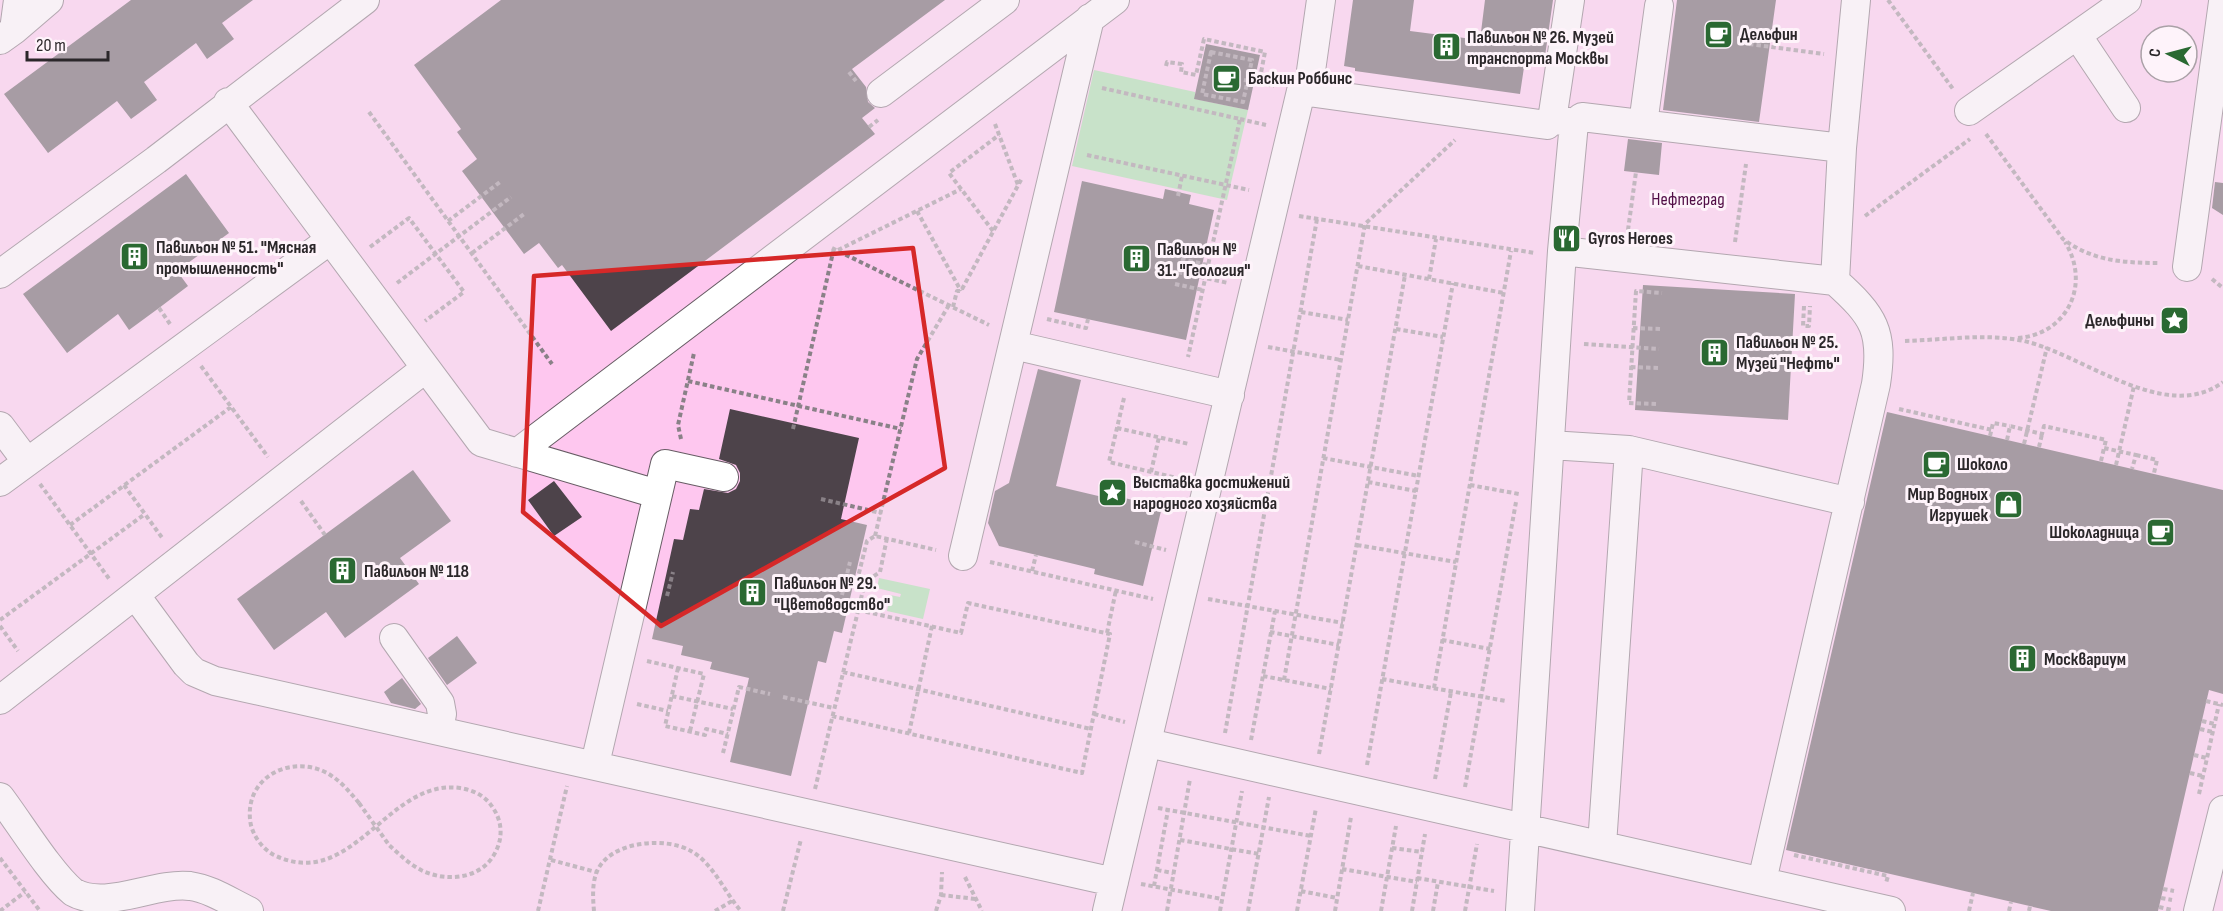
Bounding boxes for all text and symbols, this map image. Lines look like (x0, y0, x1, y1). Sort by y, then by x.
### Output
cafe icon: Дельфин (1703, 18, 1735, 50)
scale bar (27, 24, 108, 62)
place label: Дельфин (1740, 24, 1798, 45)
north arrow (2139, 24, 2199, 84)
place label: Павильон № 26. Музей транспорта Москвы (1467, 27, 1614, 69)
building icon: Павильон № 26. Музей транспорта Москвы (1430, 31, 1462, 63)
text: 20 m (36, 35, 66, 56)
text: С (2146, 48, 2165, 58)
cafe icon: Баскин Роббинс (1211, 62, 1243, 94)
place label: Баскин Роббинс (1248, 68, 1352, 89)
park label: Нефтеград (1651, 189, 1725, 210)
restaurant icon: Gyros Heroes (1551, 222, 1583, 254)
place label: Gyros Heroes (1588, 228, 1673, 249)
place label: Павильон № 51. "Мясная промышленность" (156, 237, 316, 279)
place label: Павильон № 31. "Геология" (1157, 239, 1250, 281)
building icon: Павильон № 51. "Мясная промышленность" (119, 241, 151, 273)
building icon: Павильон № 31. "Геология" (1120, 243, 1152, 275)
place icon: Дельфины (2159, 304, 2191, 336)
place label: Дельфины (2085, 310, 2154, 331)
place label: Павильон № 25. Музей "Нефть" (1736, 332, 1840, 374)
building icon: Павильон № 25. Музей "Нефть" (1699, 336, 1731, 368)
cafe icon: Шоколо (1920, 448, 1952, 480)
place label: Шоколо (1957, 454, 2008, 475)
place label: Выставка достижений народного хозяйства (1133, 472, 1290, 514)
place icon: Выставка достижений народного хозяйства (1096, 476, 1128, 508)
place label: Мир Водных Игрушек (1907, 484, 1988, 526)
shop icon: Мир Водных Игрушек (1993, 488, 2025, 520)
cafe icon: Шоколадница (2144, 516, 2176, 548)
place label: Шоколадница (2049, 522, 2139, 543)
building icon: Павильон № 118 (327, 555, 359, 587)
place label: Павильон № 118 (364, 561, 469, 582)
place label: Павильон № 29. "Цветоводство" (774, 573, 890, 615)
building icon: Павильон № 29. "Цветоводство" (737, 577, 769, 609)
building icon: Москвариум (2007, 643, 2039, 675)
place label: Москвариум (2044, 649, 2126, 670)

